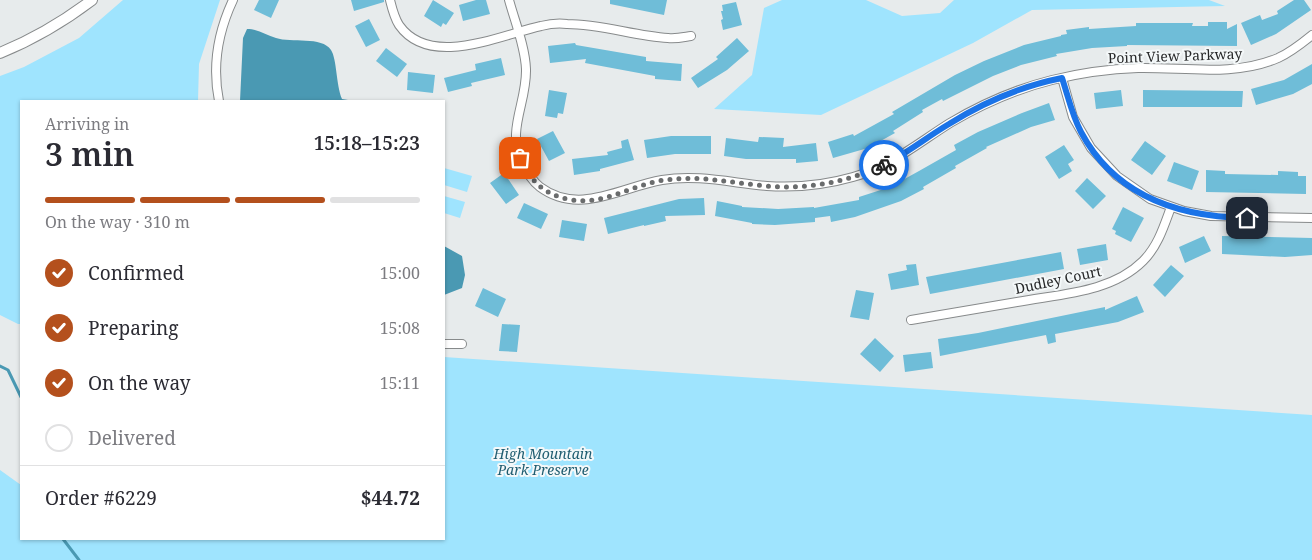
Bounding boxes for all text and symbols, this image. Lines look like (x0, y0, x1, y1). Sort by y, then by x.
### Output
street label: Point View Parkway (1107, 44, 1243, 67)
text: Arriving in (45, 113, 129, 135)
text: 15:18–15:23 (314, 130, 420, 156)
text: 3 min (45, 132, 134, 175)
pin (499, 137, 541, 179)
courier (859, 140, 909, 190)
icon: bag (506, 144, 534, 172)
icon: bike (870, 151, 898, 179)
pin (1226, 197, 1268, 239)
icon: home (1233, 204, 1261, 232)
text: On the way · 310 m (45, 211, 190, 233)
icon: check (45, 259, 73, 287)
text: Confirmed (88, 260, 184, 286)
street label: Dudley Court (1013, 261, 1103, 298)
text: 15:00 (380, 262, 420, 284)
icon: check (45, 314, 73, 342)
text: Preparing (88, 315, 178, 341)
text: 15:08 (380, 317, 420, 339)
icon: check (45, 369, 73, 397)
text: On the way (88, 370, 191, 396)
text: 15:11 (380, 372, 420, 394)
text: Delivered (88, 425, 176, 451)
park label: High Mountain Park Preserve (492, 444, 593, 479)
text: Order #6229 (45, 485, 157, 511)
text: $44.72 (361, 485, 420, 511)

